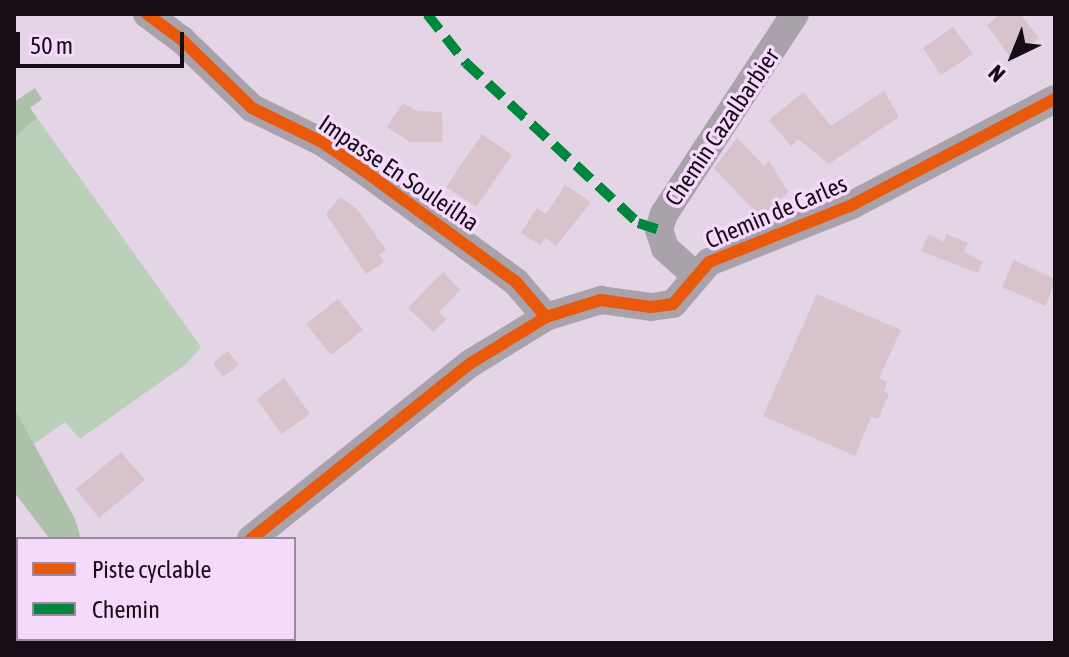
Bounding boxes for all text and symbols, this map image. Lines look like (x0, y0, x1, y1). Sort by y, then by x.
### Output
scale bar (20, 16, 188, 66)
north arrow (973, 16, 1053, 96)
text: 50 m (30, 32, 73, 59)
street label: Chemin Cazalbarbier (659, 43, 785, 211)
text: N (983, 60, 1010, 87)
street label: Impasse En Souleilha (313, 109, 485, 237)
street label: Chemin de Carles (701, 169, 851, 255)
legend (16, 537, 296, 641)
text: Piste cyclable (92, 556, 211, 583)
text: Chemin (92, 596, 160, 623)

